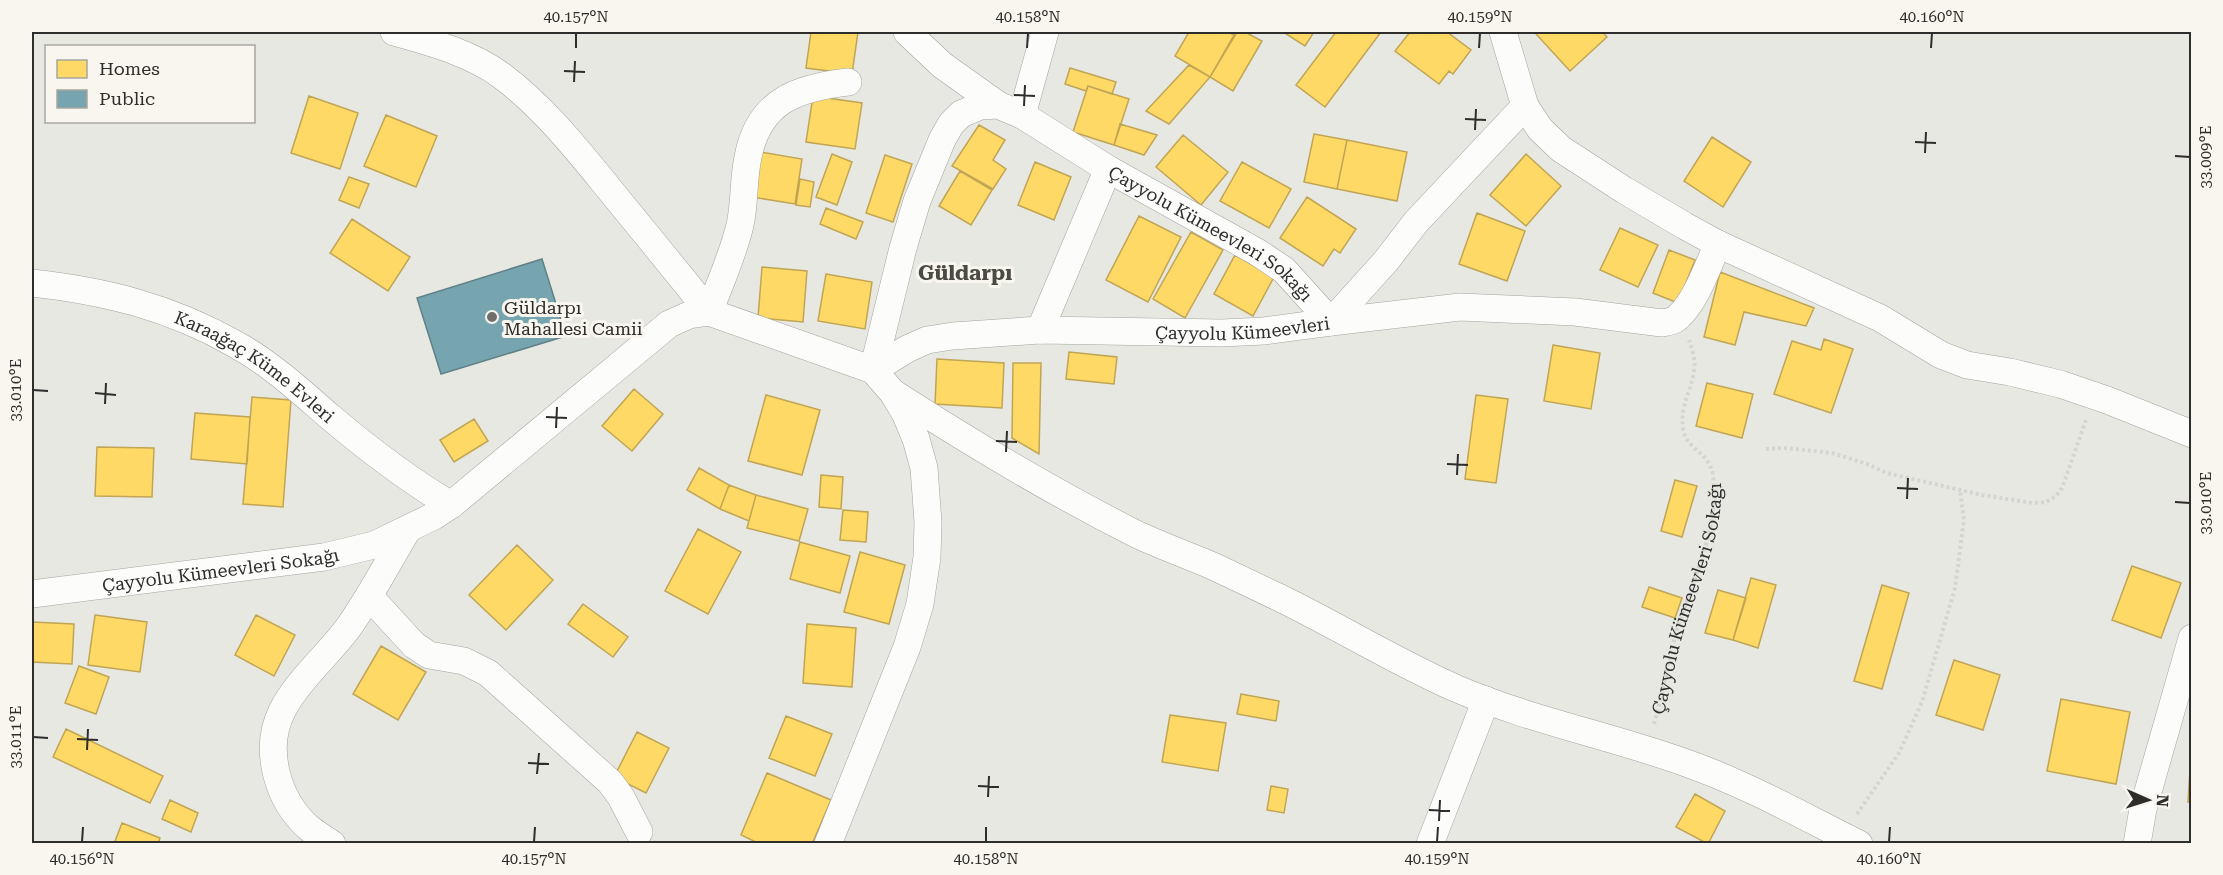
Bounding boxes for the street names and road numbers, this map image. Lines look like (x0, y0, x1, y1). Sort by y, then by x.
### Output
street label: Çayyolu Kümeevleri Sokağı (1105, 161, 1317, 305)
street label: Karaağaç Küme Evleri (172, 306, 339, 427)
street label: Çayyolu Kümeevleri (1155, 312, 1331, 344)
street label: Çayyolu Kümeevleri Sokağı (1647, 482, 1725, 716)
street label: Çayyolu Kümeevleri Sokağı (101, 543, 341, 596)

